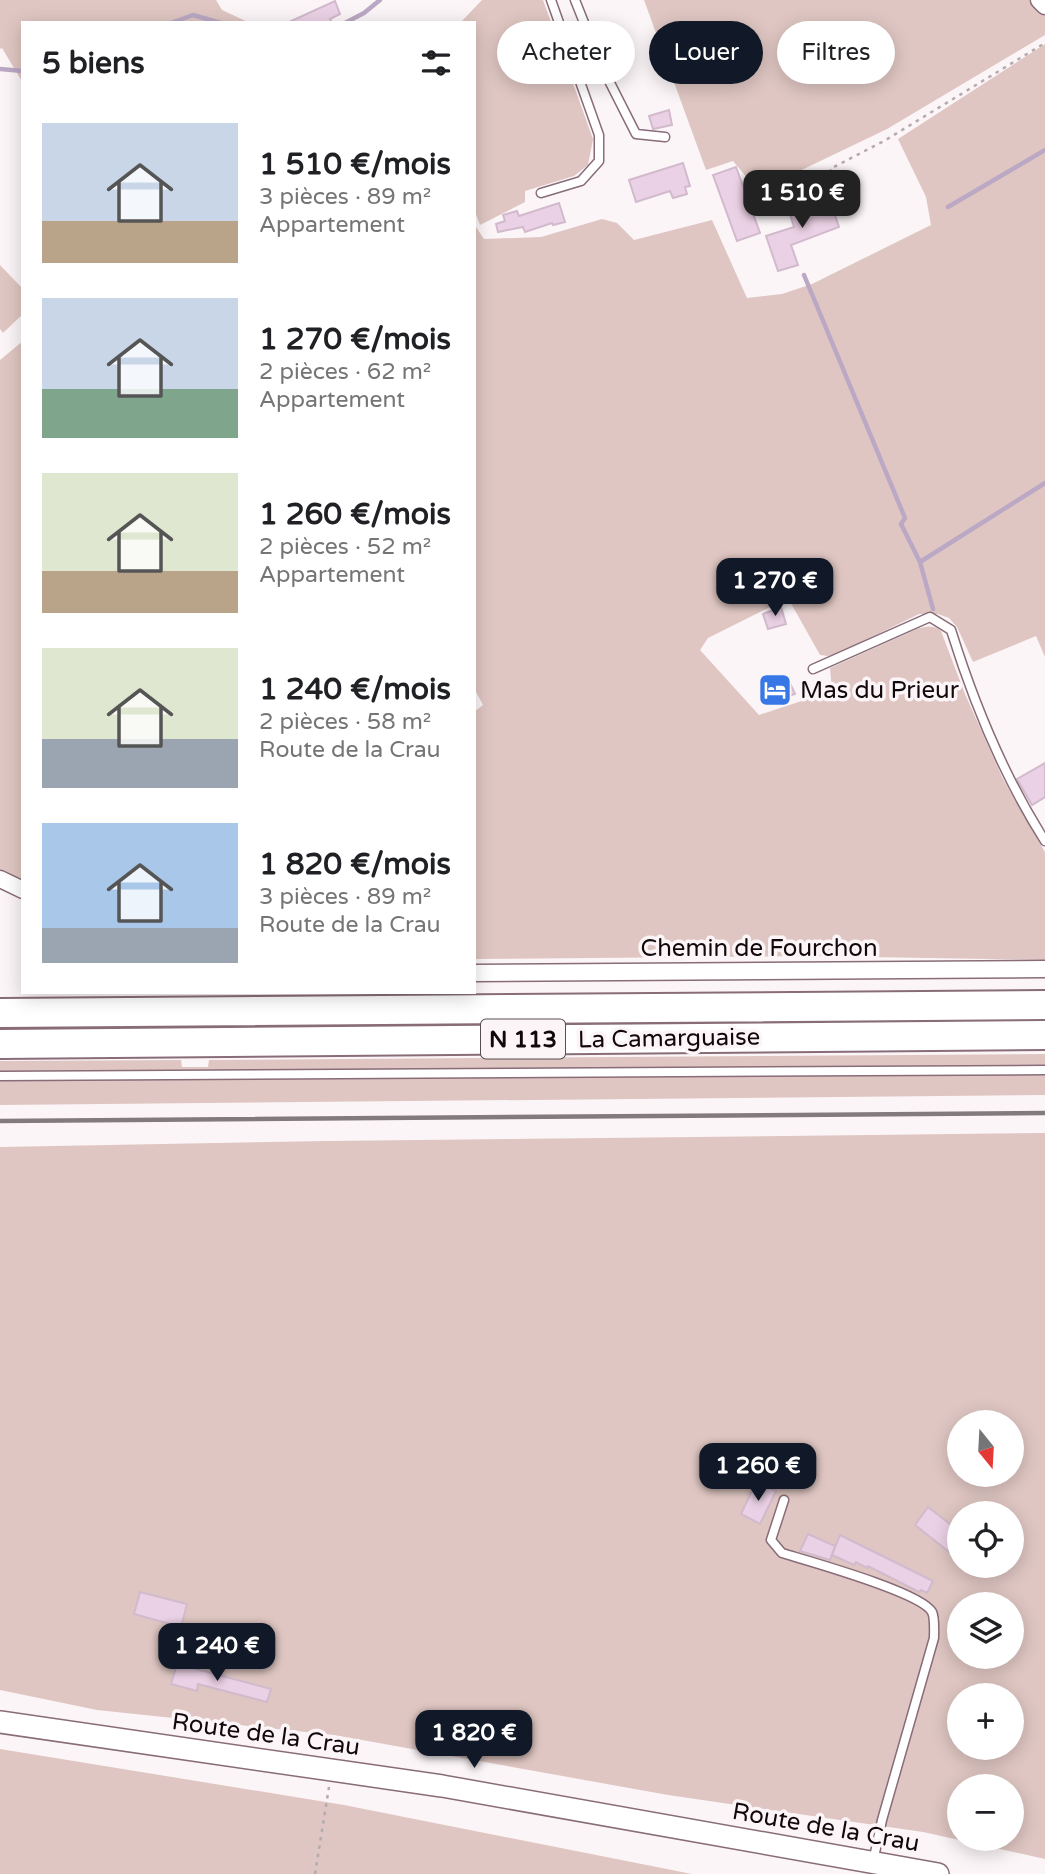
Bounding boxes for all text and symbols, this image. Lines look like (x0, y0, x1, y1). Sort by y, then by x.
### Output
chip: Acheter (497, 21, 635, 84)
chip: Louer (649, 21, 763, 84)
chip: Filtres (777, 21, 895, 84)
icon: filters (417, 44, 455, 82)
text: 5 biens (42, 45, 145, 82)
text: 1 510 €/mois (259, 146, 451, 183)
icon: home (98, 151, 182, 235)
pin: 1 510 € (737, 170, 867, 230)
text: 1 510 € (759, 179, 845, 207)
text: 3 pièces · 89 m² (259, 183, 431, 211)
text: Appartement (259, 211, 405, 239)
text: 1 270 €/mois (259, 321, 451, 358)
icon: home (98, 326, 182, 410)
text: 2 pièces · 62 m² (259, 358, 431, 386)
text: Appartement (259, 386, 405, 414)
text: 1 260 €/mois (259, 496, 451, 533)
icon: home (98, 501, 182, 585)
text: 2 pièces · 52 m² (259, 533, 431, 561)
pin: 1 270 € (710, 558, 840, 618)
text: Appartement (259, 561, 405, 589)
text: 1 270 € (732, 567, 818, 595)
text: 1 240 €/mois (259, 671, 451, 708)
hotel icon: Mas du Prieur (756, 671, 794, 709)
icon: home (98, 676, 182, 760)
place label: Mas du Prieur (800, 676, 960, 705)
text: 2 pièces · 58 m² (259, 708, 431, 736)
text: Route de la Crau (259, 736, 441, 764)
text: 1 820 €/mois (259, 846, 451, 883)
icon: home (98, 851, 182, 935)
text: 3 pièces · 89 m² (259, 883, 431, 911)
text: Route de la Crau (259, 911, 441, 939)
street label: Chemin de Fourchon (641, 934, 878, 963)
road number: N 113 (481, 1020, 565, 1058)
street label: La Camarguaise (578, 1022, 760, 1055)
north arrow (947, 1410, 1024, 1488)
map controls (947, 1410, 1024, 1851)
pin: 1 260 € (693, 1444, 823, 1503)
text: 1 260 € (715, 1452, 801, 1480)
button: locate (947, 1501, 1024, 1578)
button: layers (947, 1592, 1024, 1669)
pin: 1 240 € (152, 1624, 282, 1683)
text: 1 240 € (174, 1632, 260, 1660)
button: + (947, 1683, 1024, 1760)
street label: Route de la Crau (170, 1707, 362, 1762)
pin: 1 820 € (409, 1710, 539, 1770)
text: 1 820 € (431, 1719, 517, 1747)
button: − (947, 1774, 1024, 1851)
street label: Route de la Crau (730, 1797, 922, 1858)

